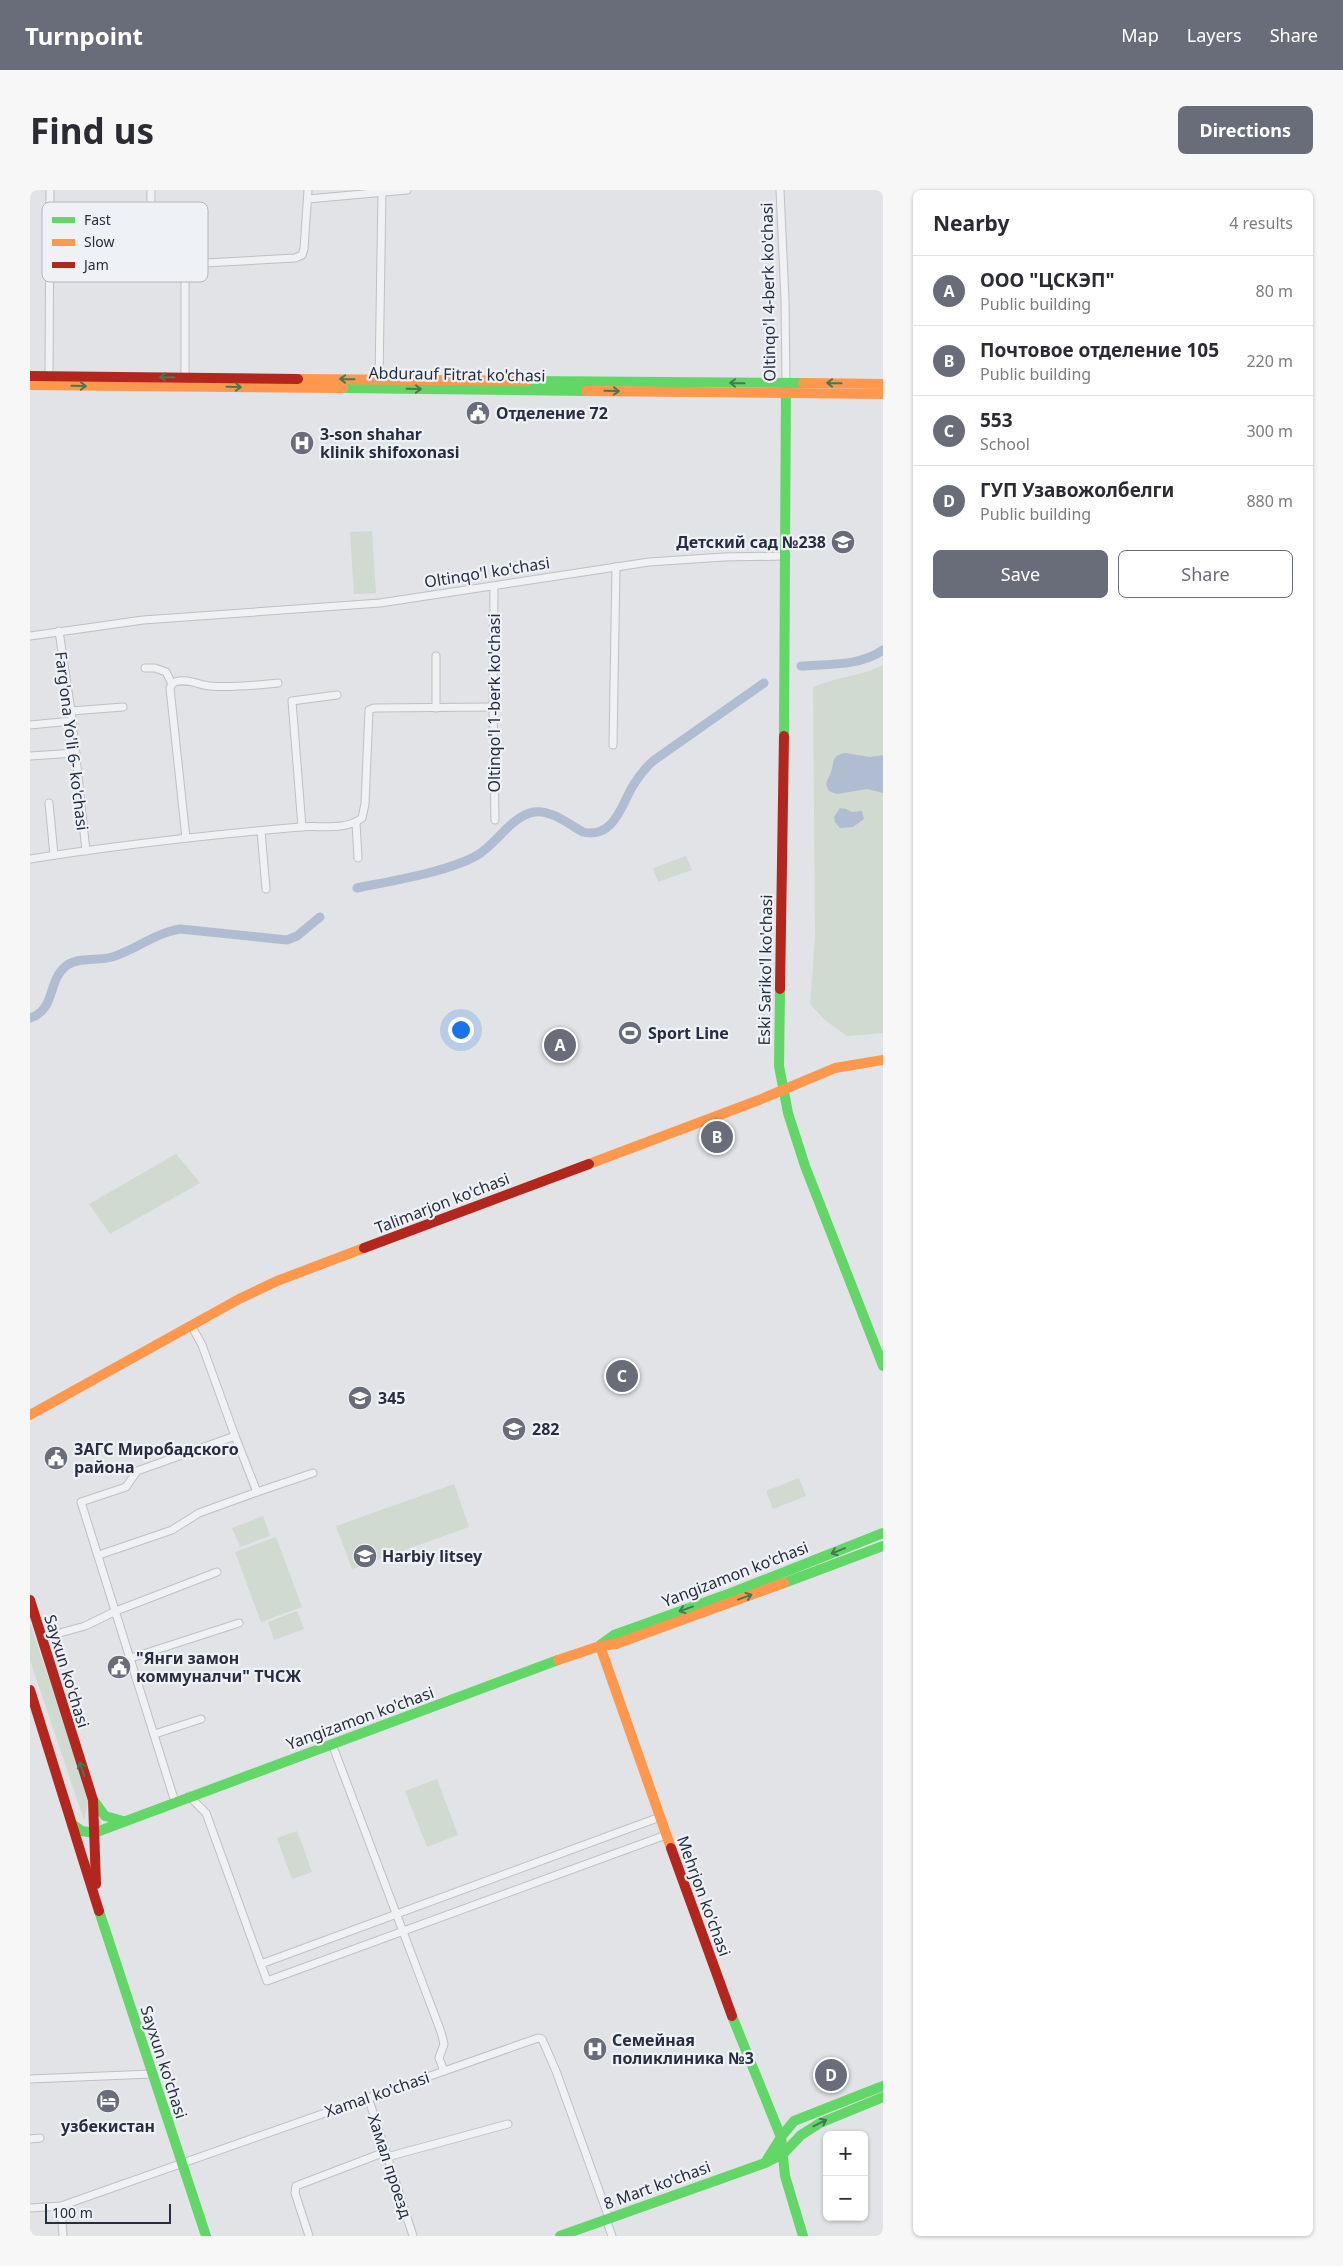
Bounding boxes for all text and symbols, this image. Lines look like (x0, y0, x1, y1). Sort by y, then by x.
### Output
text: Turnpoint (25, 19, 143, 52)
text: Map (1121, 23, 1159, 47)
text: Layers (1187, 23, 1242, 47)
text: Share (1270, 23, 1318, 47)
button: Directions (1178, 106, 1313, 154)
text: Find us (30, 107, 154, 154)
legend (42, 202, 208, 282)
street label: Oltinqo'l 4-berk ko'chasi (755, 202, 781, 382)
text: Nearby (933, 209, 1009, 237)
text: Fast (84, 210, 111, 229)
text: 4 results (1229, 212, 1293, 234)
text: Slow (84, 232, 115, 251)
text: Jam (82, 255, 109, 274)
text: ООО "ЦСКЭП" (980, 267, 1115, 293)
text: A (943, 280, 955, 302)
text: 80 m (1256, 280, 1293, 302)
text: Public building (980, 293, 1091, 315)
text: Почтовое отделение 105 (980, 337, 1219, 363)
text: B (944, 350, 954, 372)
text: 220 m (1246, 350, 1293, 372)
street label: Abdurauf Fitrat ko'chasi (368, 361, 546, 387)
text: Public building (980, 363, 1091, 385)
one-way arrow (159, 372, 176, 382)
one-way arrow (339, 374, 356, 384)
one-way arrow (729, 378, 745, 387)
one-way arrow (827, 379, 843, 388)
one-way arrow (70, 381, 86, 391)
one-way arrow (226, 382, 242, 392)
one-way arrow (406, 384, 422, 394)
one-way arrow (603, 386, 619, 396)
public building icon: Отделение 72 (465, 400, 491, 426)
place label: Отделение 72 (496, 402, 608, 424)
text: 553 (980, 407, 1013, 433)
text: C (944, 420, 954, 442)
text: 300 m (1246, 420, 1293, 442)
place label: 3-son shahar klinik shifoxonasi (320, 423, 460, 463)
hospital icon: 3-son shahar klinik shifoxonasi (289, 430, 315, 456)
text: School (980, 433, 1030, 455)
text: ГУП Узавожолбелги (980, 477, 1174, 503)
text: D (943, 490, 955, 512)
text: 880 m (1246, 490, 1293, 512)
text: Public building (980, 503, 1091, 525)
school or university icon: Детский сад №238 (830, 529, 856, 555)
place label: Детский сад №238 (676, 531, 826, 553)
button: Save (933, 550, 1108, 598)
button: Share (1118, 550, 1293, 598)
street label: Oltinqo'l ko'chasi (423, 551, 551, 593)
street label: Oltinqo'l 1-berk ko'chasi (483, 613, 505, 793)
street label: Farg'ona Yo'li 6- ko'chasi (50, 650, 94, 832)
street label: Eski Sariko'l ko'chasi (753, 894, 777, 1046)
your location (448, 1017, 474, 1043)
sports icon: Sport Line (617, 1020, 643, 1046)
place label: Sport Line (648, 1022, 729, 1044)
pin: A (544, 1026, 576, 1064)
pin: B (701, 1118, 733, 1156)
street label: Talimarjon ko'chasi (372, 1167, 512, 1239)
pin: C (606, 1357, 638, 1395)
school or university icon: 345 (347, 1385, 373, 1411)
place label: 345 (378, 1387, 405, 1409)
school or university icon: 282 (501, 1416, 527, 1442)
place label: 282 (532, 1418, 559, 1440)
place label: ЗАГС Миробадского района (74, 1438, 239, 1478)
public building icon: ЗАГС Миробадского района (43, 1445, 69, 1471)
street label: Yangizamon ko'chasi (659, 1536, 811, 1612)
school or university icon: Harbiy litsey (352, 1543, 378, 1569)
place label: Harbiy litsey (382, 1545, 483, 1567)
one-way arrow (831, 1546, 846, 1556)
one-way arrow (737, 1592, 752, 1601)
one-way arrow (679, 1605, 694, 1614)
street label: Sayxun ko'chasi (39, 1612, 95, 1730)
place label: "Янги замон коммуналчи" ТЧСЖ (136, 1647, 301, 1687)
public building icon: "Янги замон коммуналчи" ТЧСЖ (106, 1654, 132, 1680)
street label: Yangizamon ko'chasi (283, 1681, 437, 1755)
one-way arrow (77, 1761, 87, 1777)
street label: Mehrjon ko'chasi (672, 1833, 736, 1959)
street label: Sayxun ko'chasi (135, 2003, 193, 2121)
place label: Семейная поликлиника №3 (612, 2029, 754, 2069)
hospital icon: Семейная поликлиника №3 (582, 2036, 608, 2062)
pin: D (815, 2056, 847, 2094)
street label: Xamal ko'chasi (322, 2066, 432, 2122)
hotel icon: узбекистан (95, 2088, 121, 2114)
street label: Хамал проезд (363, 2111, 417, 2221)
place label: узбекистан (60, 2115, 155, 2137)
one-way arrow (812, 2118, 827, 2128)
map controls (823, 2131, 868, 2221)
button: + (823, 2131, 868, 2176)
street label: 8 Mart ko'chasi (600, 2155, 714, 2215)
button: − (823, 2176, 868, 2221)
scale bar (45, 2201, 171, 2224)
text: 100 m (52, 2203, 93, 2222)

